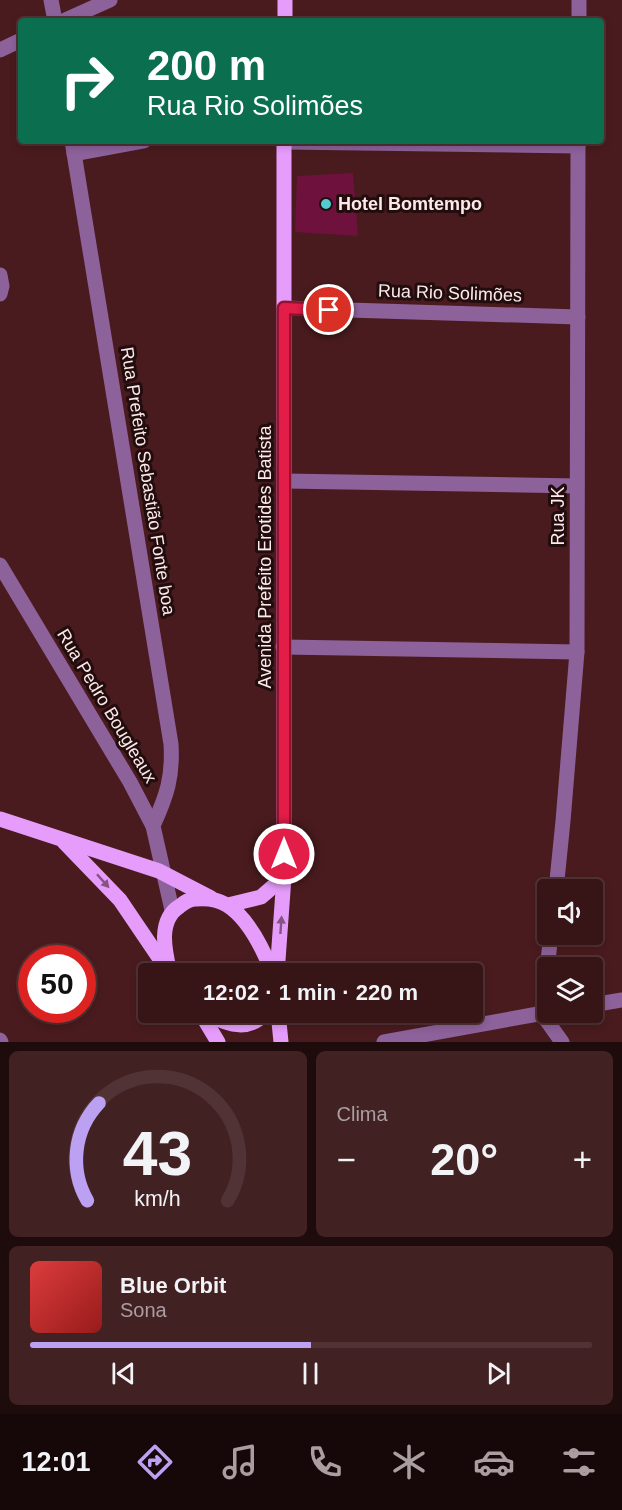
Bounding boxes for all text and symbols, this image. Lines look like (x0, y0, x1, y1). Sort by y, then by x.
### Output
icon: right (48, 42, 126, 120)
text: 200 m (147, 42, 266, 89)
text: Rua Rio Solimões (147, 91, 363, 121)
place label: Hotel Bomtempo (338, 194, 482, 214)
marker: Hotel Bomtempo (319, 197, 333, 211)
street label: Rua Rio Solimões (378, 280, 522, 306)
pin (303, 284, 354, 335)
icon: arrive (312, 293, 345, 326)
street label: Rua Prefeito Sebastião Fonte boa (117, 346, 179, 617)
street label: Avenida Prefeito Erotides Batista (255, 425, 275, 688)
street label: Rua JK (548, 486, 568, 546)
street label: Rua Pedro Bougleaux (53, 625, 161, 787)
position arrow (252, 822, 316, 886)
one-way arrow (96, 874, 110, 889)
map controls (537, 879, 603, 1023)
button: sound (537, 879, 603, 945)
one-way arrow (277, 916, 286, 935)
speed limit sign: 50 (18, 945, 96, 1023)
button: layers (537, 957, 603, 1023)
text: 12:02 · 1 min · 220 m (203, 980, 418, 1005)
text: Clima (337, 1103, 388, 1125)
text: 43 (123, 1119, 192, 1188)
text: 20° (430, 1134, 498, 1185)
text: − (337, 1141, 356, 1178)
text: + (573, 1141, 592, 1178)
text: km/h (135, 1187, 181, 1211)
text: Blue Orbit (120, 1273, 226, 1298)
text: Sona (120, 1299, 167, 1321)
icon: previous (107, 1357, 140, 1390)
icon: pause (294, 1357, 327, 1390)
icon: next (482, 1357, 515, 1390)
icon: directions (134, 1441, 176, 1483)
icon: music (219, 1441, 261, 1483)
icon: phone (304, 1441, 346, 1483)
icon: climate (388, 1441, 430, 1483)
icon: car (473, 1441, 515, 1483)
icon: filters (558, 1441, 600, 1483)
text: 12:01 (21, 1447, 91, 1477)

